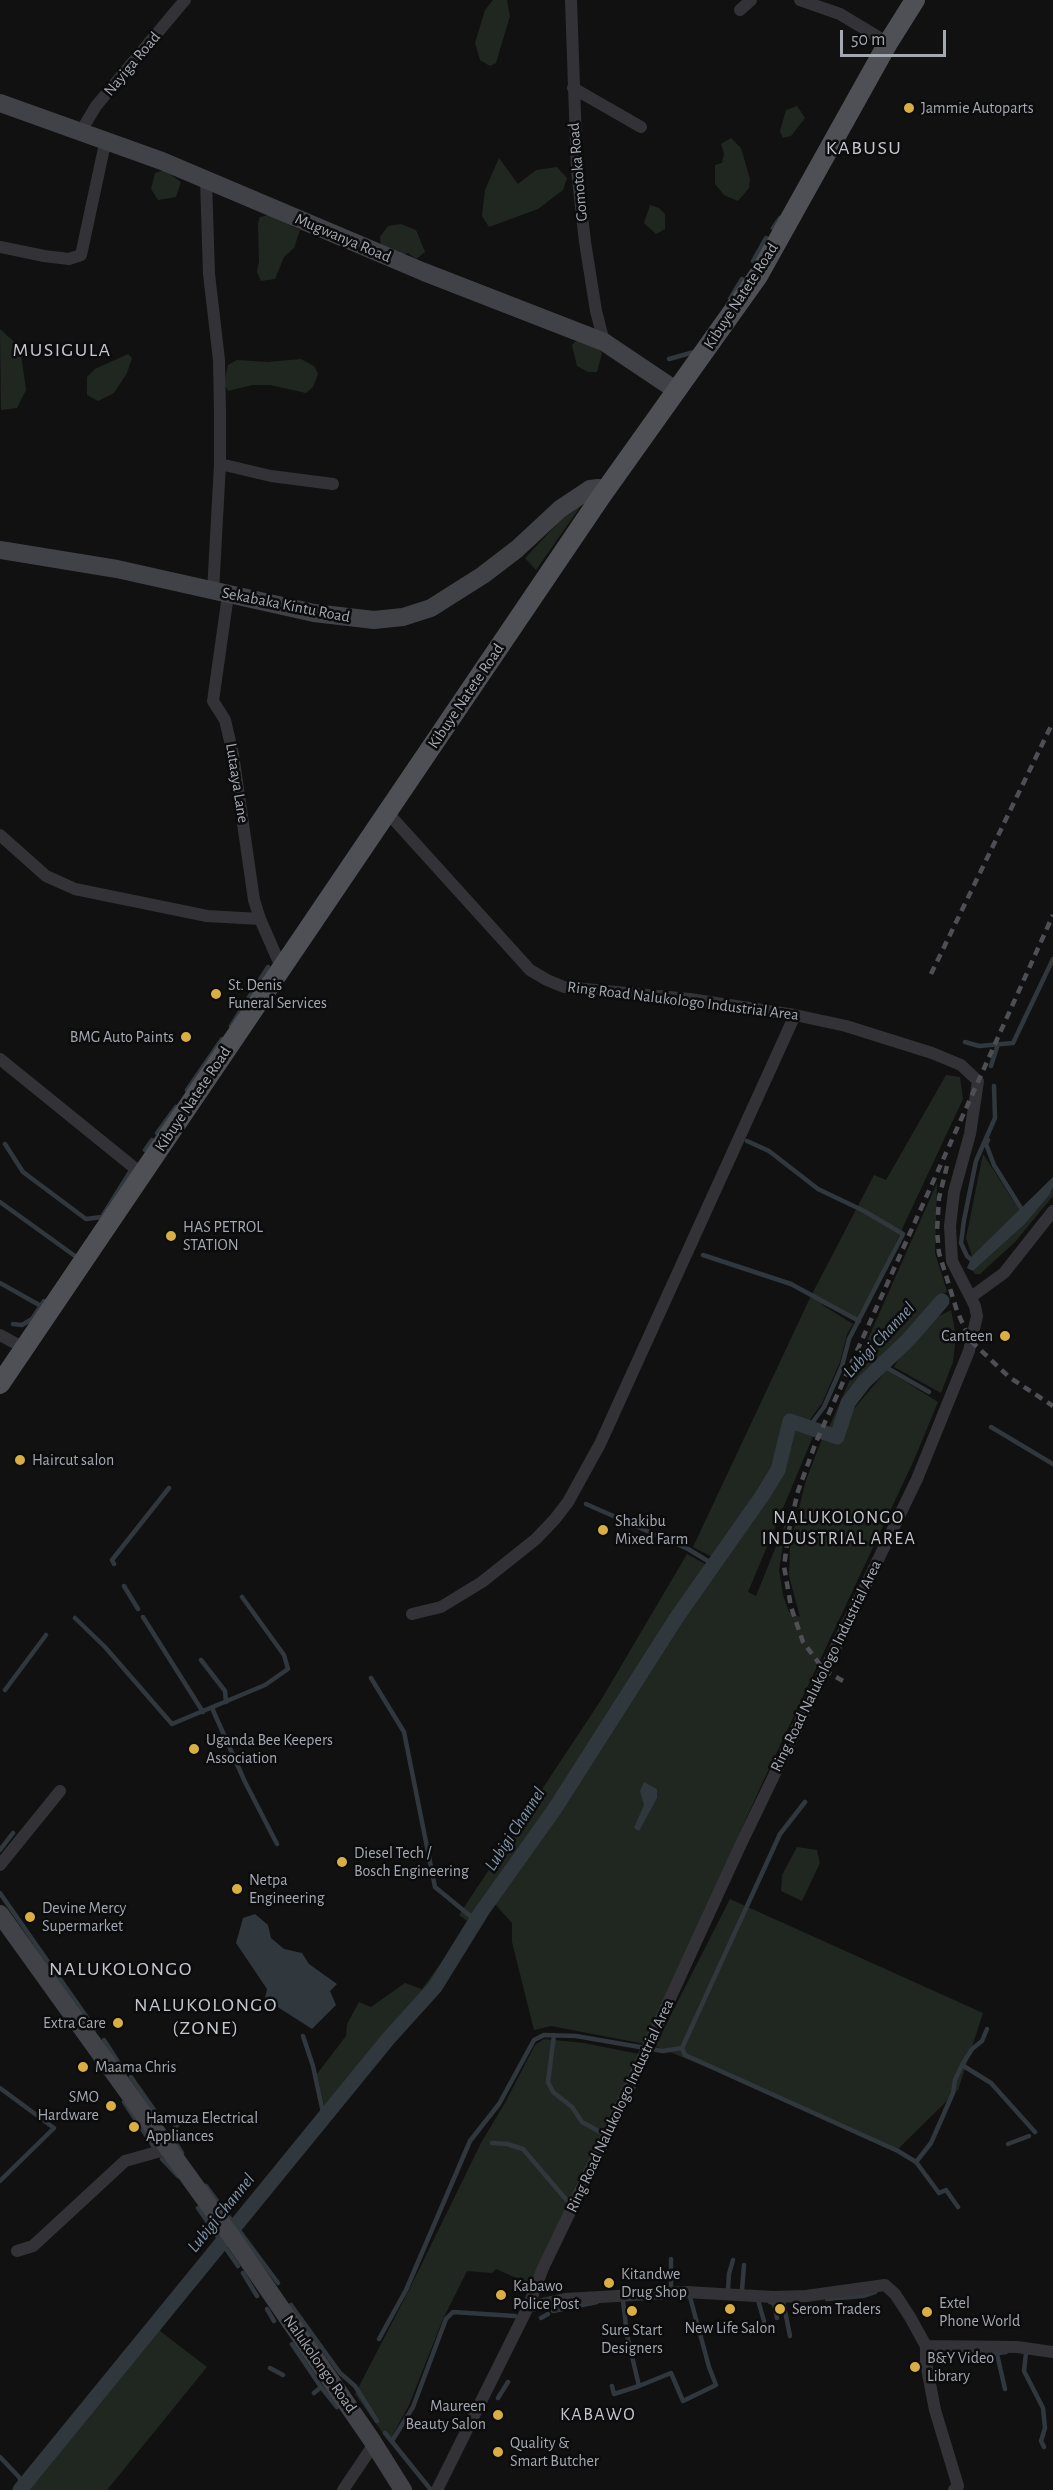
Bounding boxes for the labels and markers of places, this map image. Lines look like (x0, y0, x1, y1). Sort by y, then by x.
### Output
place label: Jammie Autoparts (921, 98, 1034, 118)
marker: Jammie Autoparts (902, 101, 916, 115)
place label: St. Denis Funeral Services (228, 975, 327, 1013)
marker: St. Denis Funeral Services (209, 987, 223, 1001)
place label: BMG Auto Paints (70, 1027, 174, 1047)
marker: BMG Auto Paints (179, 1030, 193, 1044)
place label: HAS PETROL STATION (183, 1217, 263, 1255)
marker: HAS PETROL STATION (164, 1229, 178, 1243)
place label: Canteen (941, 1326, 993, 1346)
marker: Canteen (998, 1329, 1012, 1343)
place label: Haircut salon (32, 1450, 114, 1470)
marker: Haircut salon (13, 1453, 27, 1467)
place label: Shakibu Mixed Farm (615, 1511, 688, 1549)
marker: Shakibu Mixed Farm (596, 1523, 610, 1537)
place label: Uganda Bee Keepers Association (206, 1730, 333, 1768)
marker: Uganda Bee Keepers Association (187, 1742, 201, 1756)
place label: Diesel Tech / Bosch Engineering (354, 1843, 469, 1881)
marker: Diesel Tech / Bosch Engineering (335, 1855, 349, 1869)
place label: Netpa Engineering (249, 1870, 325, 1908)
marker: Netpa Engineering (230, 1882, 244, 1896)
place label: Devine Mercy Supermarket (42, 1898, 126, 1936)
marker: Devine Mercy Supermarket (23, 1910, 37, 1924)
place label: Extra Care (43, 2013, 106, 2033)
marker: Extra Care (111, 2016, 125, 2030)
place label: Maama Chris (95, 2057, 176, 2077)
marker: Maama Chris (76, 2060, 90, 2074)
place label: SMO Hardware (37, 2087, 99, 2125)
marker: SMO Hardware (104, 2099, 118, 2113)
place label: Hamuza Electrical Appliances (146, 2108, 258, 2146)
marker: Hamuza Electrical Appliances (127, 2120, 141, 2134)
place label: Kitandwe Drug Shop (621, 2264, 687, 2302)
place label: Kabawo Police Post (513, 2276, 579, 2314)
marker: Kitandwe Drug Shop (602, 2276, 616, 2290)
marker: Kabawo Police Post (494, 2288, 508, 2302)
place label: Extel Phone World (939, 2293, 1020, 2331)
place label: Serom Traders (792, 2299, 881, 2319)
marker: New Life Salon (723, 2302, 737, 2316)
marker: Serom Traders (773, 2302, 787, 2316)
marker: Sure Start Designers (625, 2304, 639, 2318)
marker: Extel Phone World (920, 2305, 934, 2319)
place label: New Life Salon (684, 2318, 776, 2338)
place label: Sure Start Designers (601, 2320, 663, 2358)
place label: B&Y Video Library (927, 2348, 994, 2386)
marker: B&Y Video Library (908, 2360, 922, 2374)
place label: Maureen Beauty Salon (406, 2396, 486, 2434)
marker: Maureen Beauty Salon (491, 2408, 505, 2422)
place label: Quality & Smart Butcher (510, 2433, 599, 2471)
marker: Quality & Smart Butcher (491, 2445, 505, 2459)

